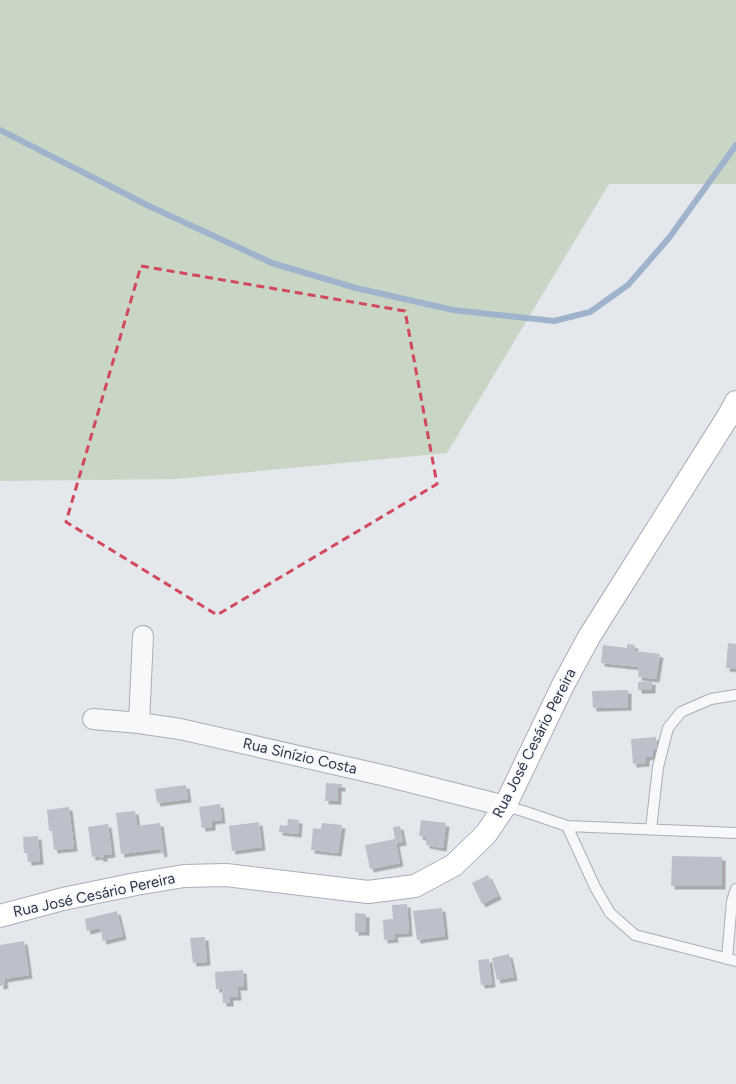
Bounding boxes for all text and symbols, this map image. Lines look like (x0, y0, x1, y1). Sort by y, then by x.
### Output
street label: Rua José Cesário Pereira (488, 665, 580, 821)
street label: Rua Sinízio Costa (241, 734, 359, 778)
street label: Rua José Cesário Pereira (11, 869, 177, 921)

